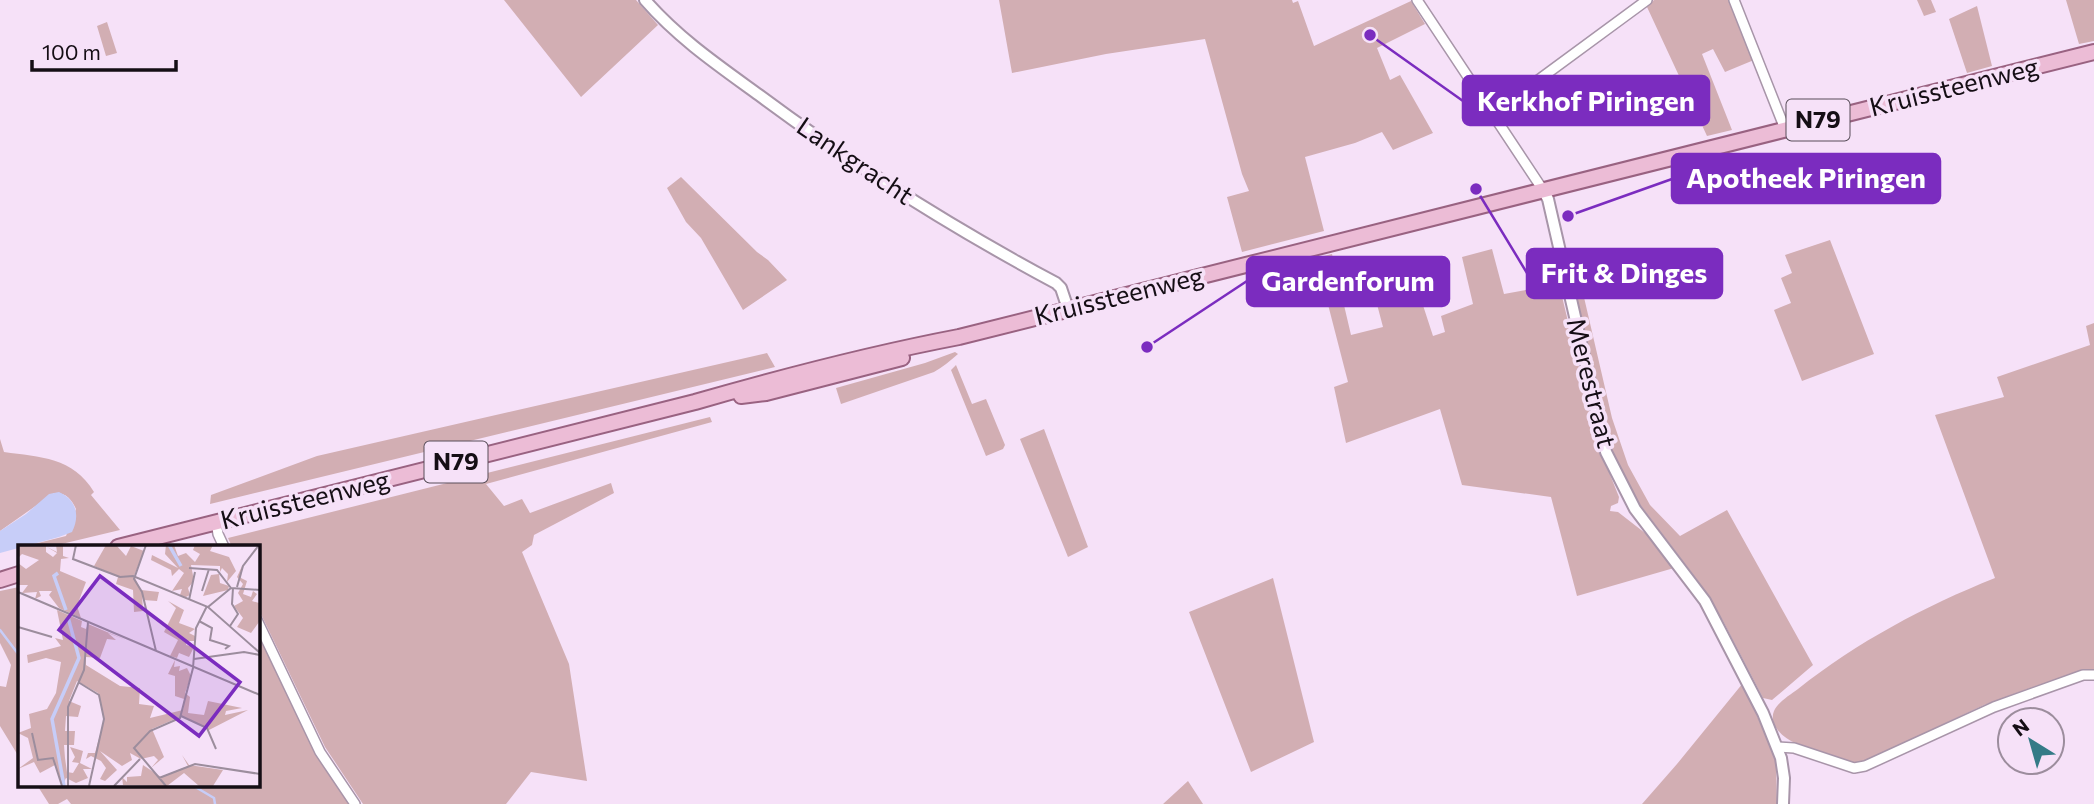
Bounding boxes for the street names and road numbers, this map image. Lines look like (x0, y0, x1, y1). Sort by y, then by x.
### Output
street label: Kruissteenweg (1866, 50, 2041, 122)
road number: N79 (1786, 100, 1850, 140)
street label: Lankgracht (792, 110, 920, 210)
street label: Kruissteenweg (1031, 259, 1206, 331)
street label: Merestraat (1561, 315, 1624, 451)
road number: N79 (424, 442, 488, 482)
street label: Kruissteenweg (217, 463, 392, 535)

